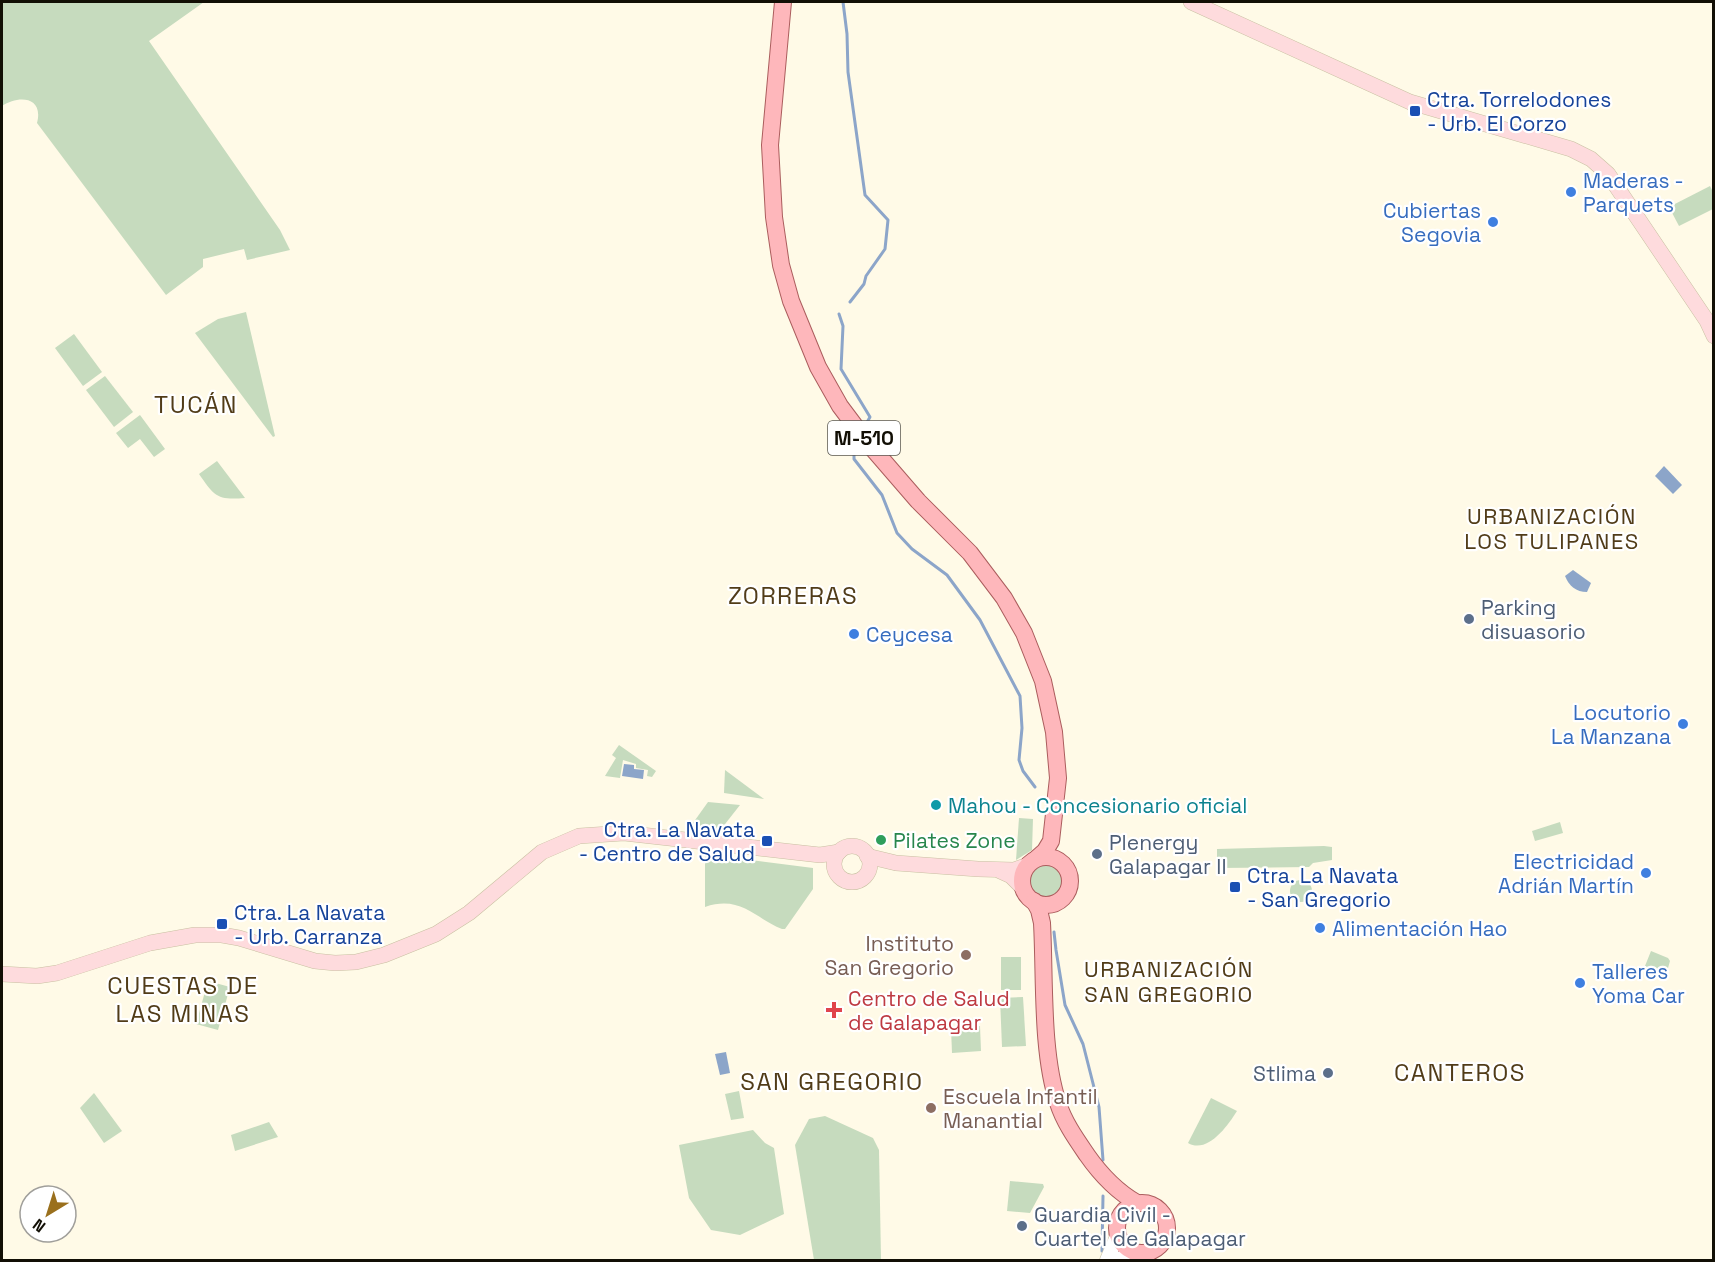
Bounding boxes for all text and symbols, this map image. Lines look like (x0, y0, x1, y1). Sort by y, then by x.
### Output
place label: Ctra. Torrelodones - Urb. El Corzo (1427, 86, 1611, 137)
marker: Ctra. Torrelodones - Urb. El Corzo (1408, 104, 1422, 118)
place label: Maderas - Parquets (1583, 167, 1684, 218)
marker: Maderas - Parquets (1564, 185, 1578, 199)
place label: Cubiertas Segovia (1383, 197, 1481, 248)
marker: Cubiertas Segovia (1486, 215, 1500, 229)
district label: TUCÁN (154, 389, 238, 420)
road number: M-510 (828, 421, 900, 455)
district label: URBANIZACIÓN LOS TULIPANES (1464, 502, 1640, 555)
district label: ZORRERAS (728, 580, 858, 611)
place label: Parking disuasorio (1481, 594, 1586, 645)
marker: Parking disuasorio (1462, 612, 1476, 626)
place label: Ceycesa (866, 621, 953, 648)
marker: Ceycesa (847, 627, 861, 641)
place label: Locutorio La Manzana (1551, 699, 1671, 750)
marker: Locutorio La Manzana (1676, 717, 1690, 731)
place label: Mahou - Concesionario oficial (948, 792, 1247, 819)
marker: Mahou - Concesionario oficial (929, 798, 943, 812)
place label: Ctra. La Navata - Centro de Salud (579, 816, 755, 867)
place label: Pilates Zone (893, 827, 1016, 854)
place label: Plenergy Galapagar II (1109, 829, 1227, 880)
marker: Pilates Zone (874, 833, 888, 847)
marker: Ctra. La Navata - Centro de Salud (760, 834, 774, 848)
marker: Plenergy Galapagar II (1090, 847, 1104, 861)
place label: Electricidad Adrián Martín (1498, 848, 1634, 899)
place label: Ctra. La Navata - San Gregorio (1247, 862, 1398, 913)
marker: Electricidad Adrián Martín (1639, 866, 1653, 880)
marker: Ctra. La Navata - San Gregorio (1228, 880, 1242, 894)
place label: Ctra. La Navata - Urb. Carranza (234, 899, 385, 950)
place label: Alimentación Hao (1332, 915, 1507, 942)
marker: Ctra. La Navata - Urb. Carranza (215, 917, 229, 931)
marker: Alimentación Hao (1313, 921, 1327, 935)
place label: Instituto San Gregorio (824, 930, 954, 981)
marker: Instituto San Gregorio (959, 948, 973, 962)
district label: URBANIZACIÓN SAN GREGORIO (1084, 955, 1254, 1008)
place label: Talleres Yoma Car (1592, 958, 1685, 1009)
district label: CUESTAS DE LAS MINAS (107, 970, 259, 1029)
marker: Talleres Yoma Car (1573, 976, 1587, 990)
place label: Centro de Salud de Galapagar (848, 985, 1010, 1036)
marker: Centro de Salud de Galapagar (825, 1001, 843, 1019)
district label: CANTEROS (1394, 1057, 1526, 1088)
place label: Stlima (1253, 1060, 1316, 1087)
district label: SAN GREGORIO (740, 1066, 924, 1097)
marker: Stlima (1321, 1066, 1335, 1080)
place label: Escuela Infantil Manantial (943, 1083, 1098, 1134)
marker: Escuela Infantil Manantial (924, 1101, 938, 1115)
north arrow (18, 1184, 78, 1244)
place label: Guardia Civil - Cuartel de Galapagar (1034, 1201, 1246, 1252)
text: N (28, 1214, 50, 1237)
marker: Guardia Civil - Cuartel de Galapagar (1015, 1219, 1029, 1233)

